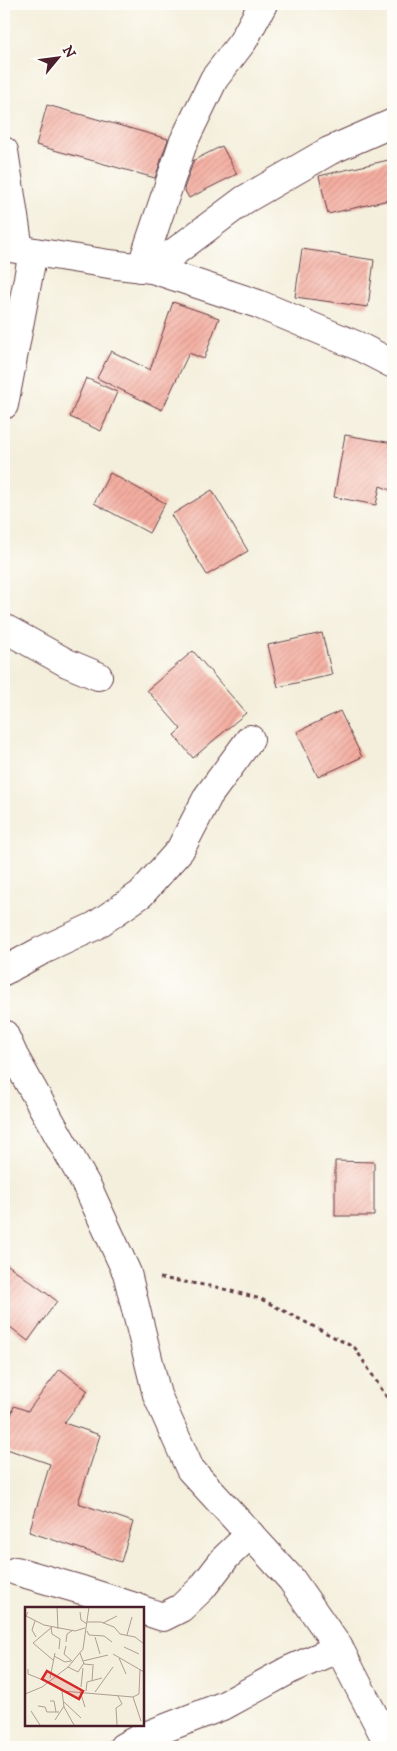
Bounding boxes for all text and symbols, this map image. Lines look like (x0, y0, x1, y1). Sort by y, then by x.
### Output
north arrow (32, 32, 82, 82)
text: N (58, 43, 79, 62)
inset map (25, 1607, 144, 1726)

